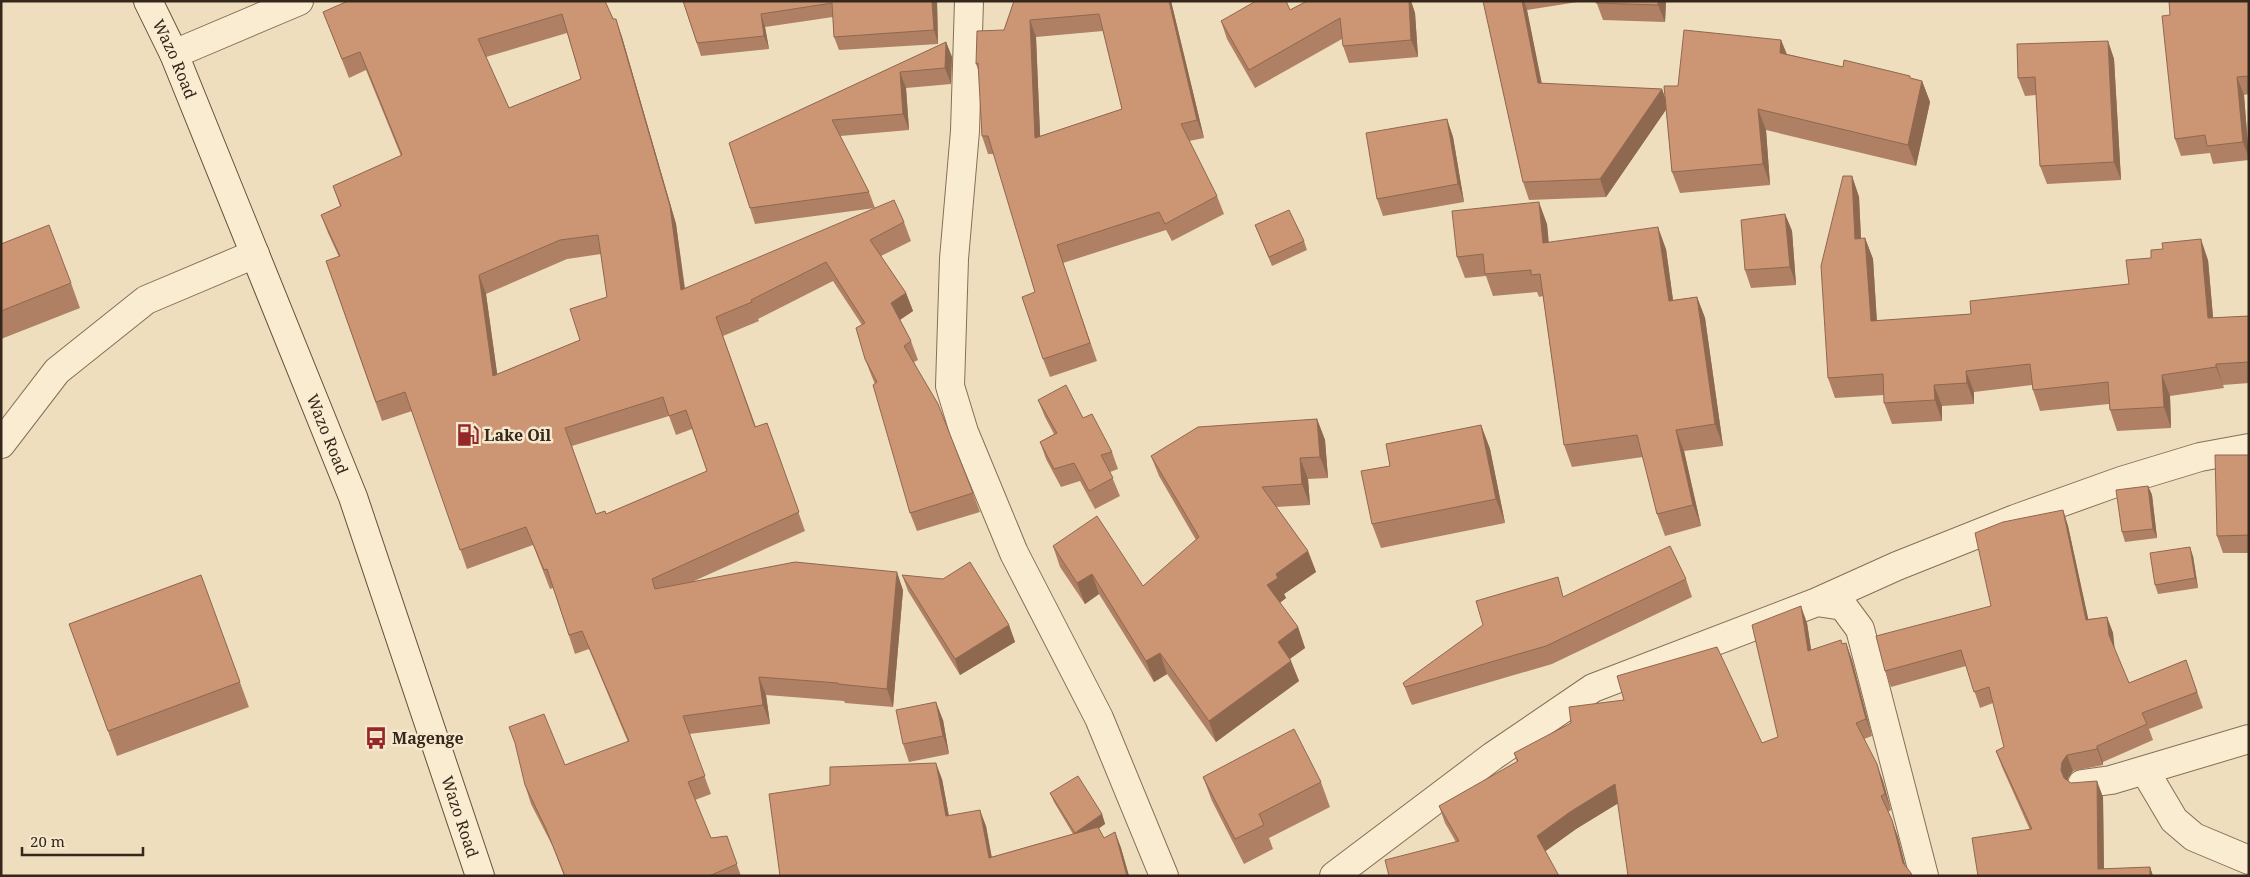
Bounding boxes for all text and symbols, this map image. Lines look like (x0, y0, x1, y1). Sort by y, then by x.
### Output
street label: Wazo Road (148, 16, 202, 102)
street label: Wazo Road (301, 391, 354, 478)
fuel station icon: Lake Oil (455, 422, 481, 448)
place label: Lake Oil (484, 424, 551, 446)
bus stop icon: Magenge (363, 725, 389, 751)
place label: Magenge (392, 727, 464, 749)
street label: Wazo Road (436, 773, 484, 861)
scale bar (22, 824, 144, 856)
text: 20 m (30, 831, 65, 851)

